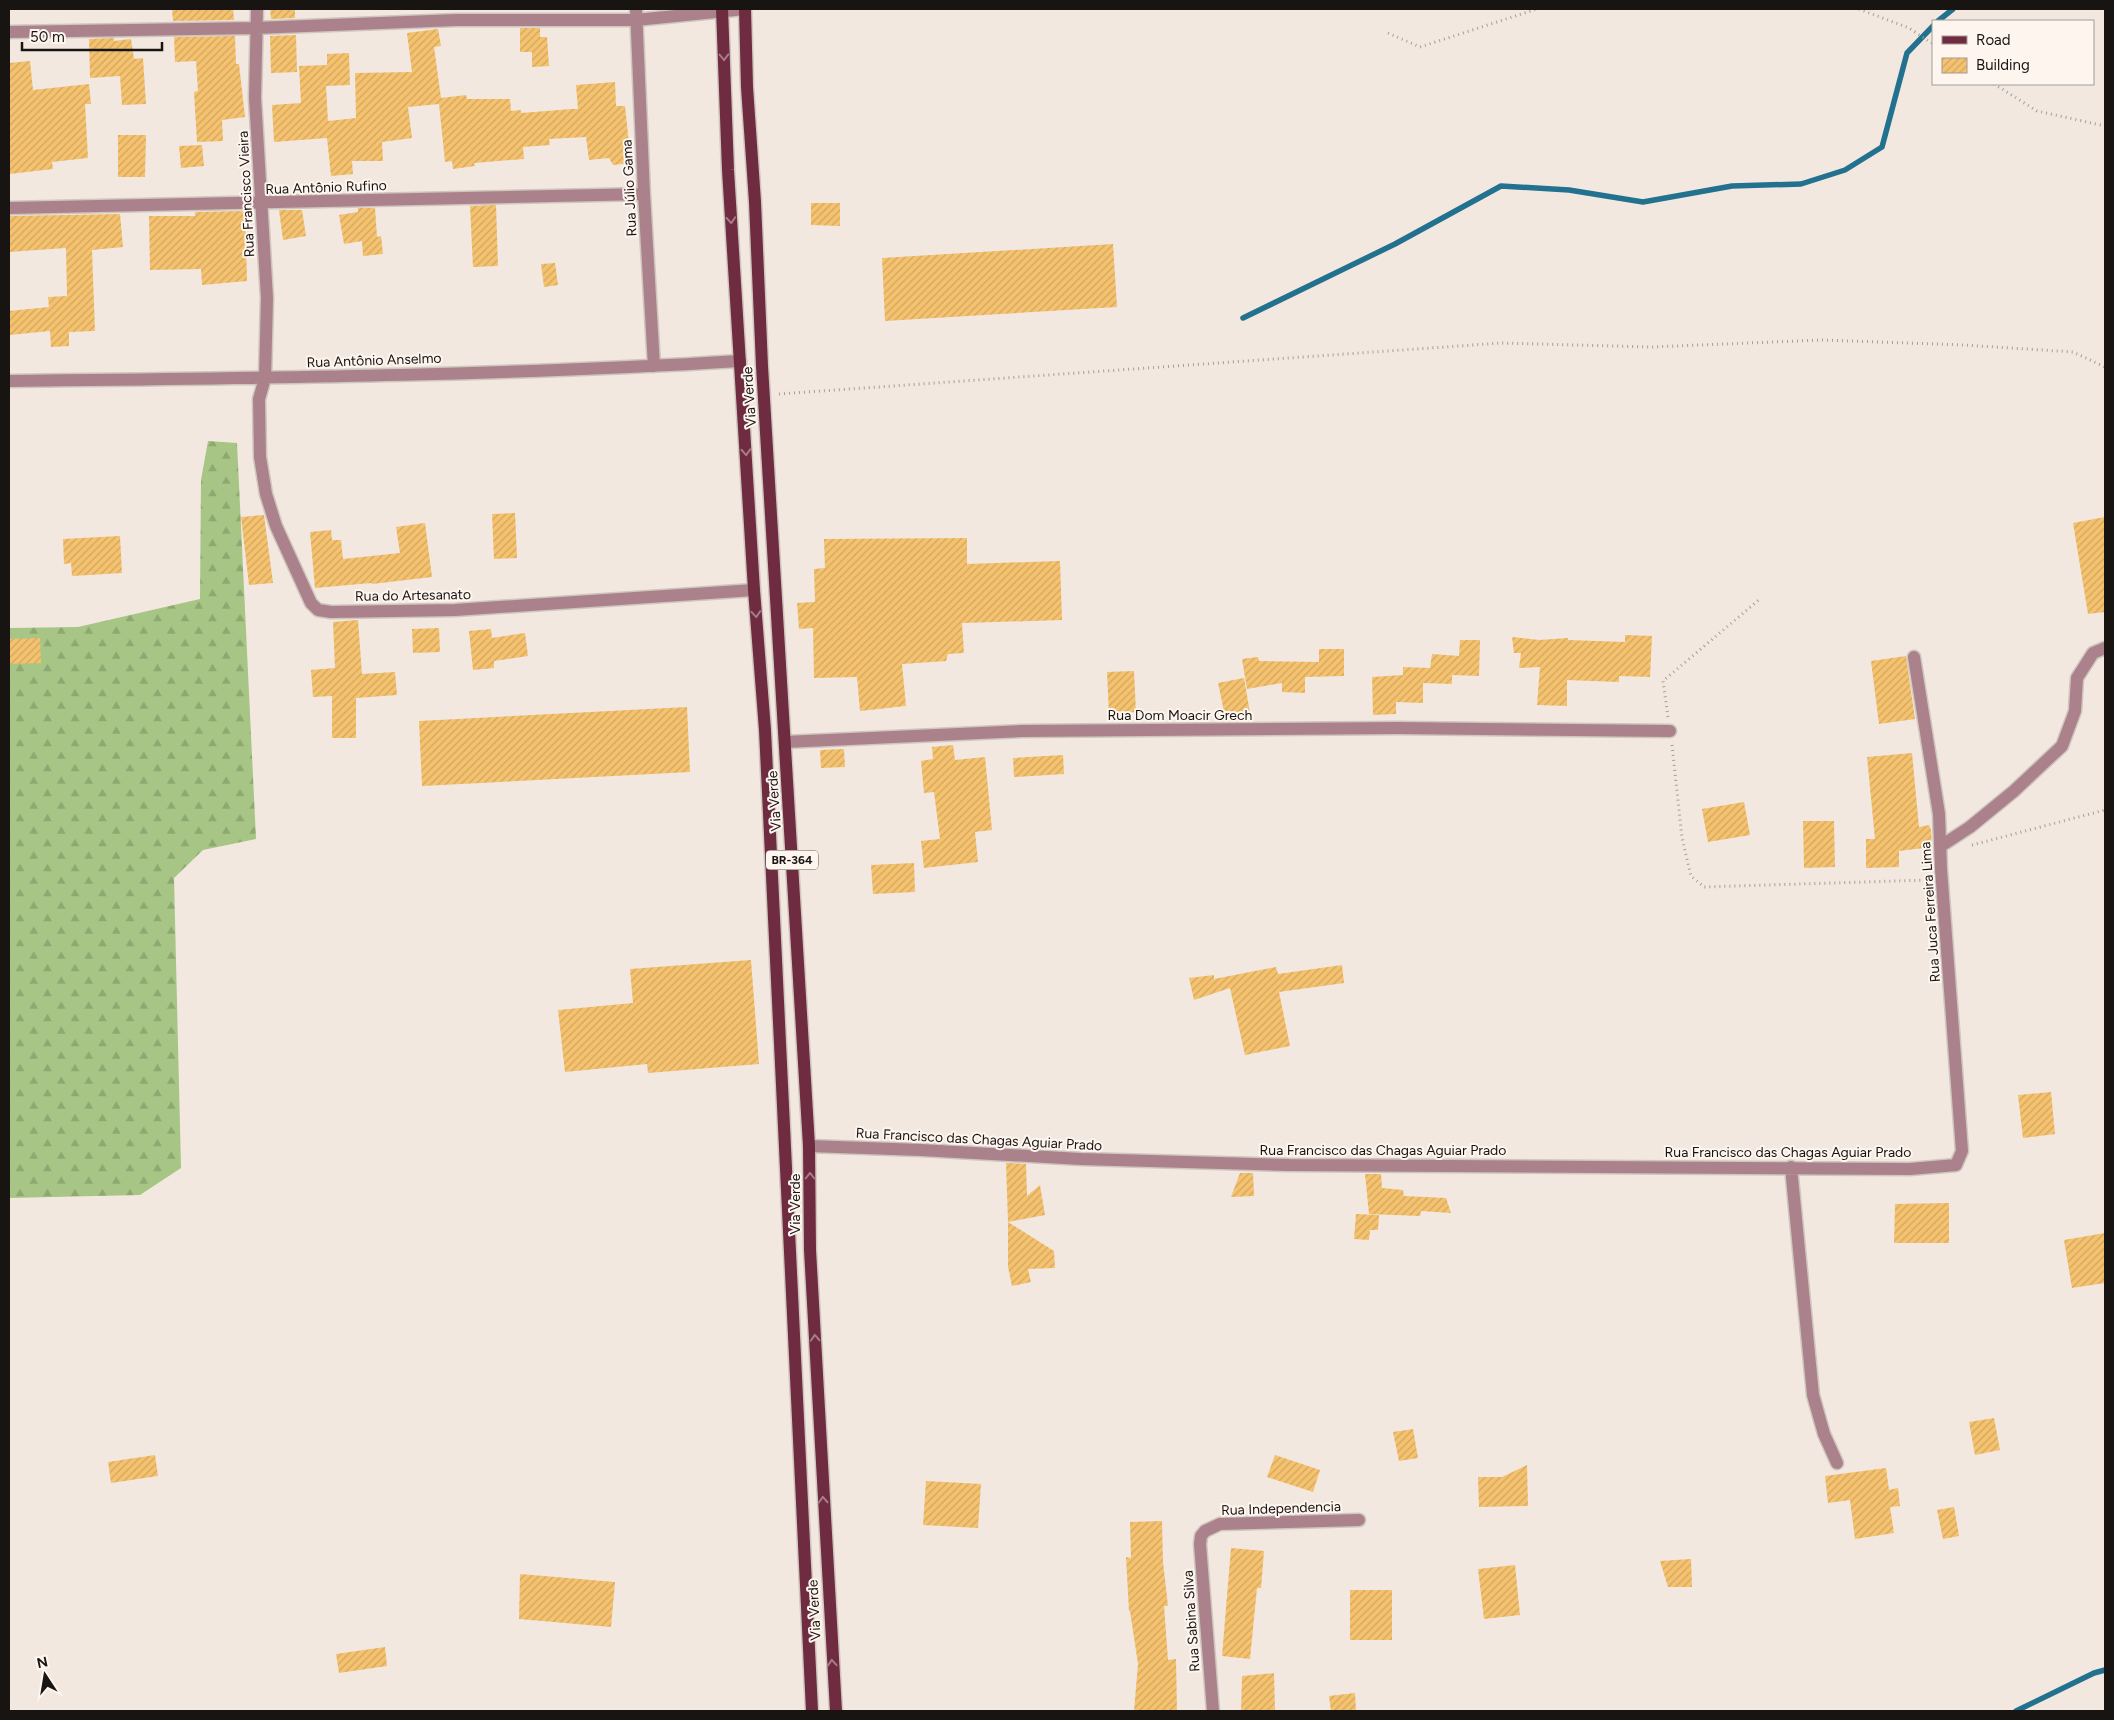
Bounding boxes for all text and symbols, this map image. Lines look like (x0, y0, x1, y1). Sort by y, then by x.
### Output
scale bar (22, 20, 162, 52)
legend (1932, 20, 2094, 85)
text: 50 m (30, 28, 65, 46)
text: Road (1976, 31, 2011, 49)
one-way arrow (718, 54, 729, 62)
text: Building (1976, 56, 2030, 74)
street label: Rua Francisco Vieira (235, 130, 258, 258)
street label: Rua Júlio Gama (618, 139, 641, 237)
street label: Rua Antônio Rufino (265, 177, 387, 198)
one-way arrow (726, 216, 737, 224)
street label: Rua Antônio Anselmo (306, 350, 442, 371)
street label: Via Verde (739, 366, 760, 428)
one-way arrow (740, 448, 751, 456)
street label: Rua do Artesanato (355, 586, 471, 605)
one-way arrow (750, 610, 761, 618)
street label: Rua Dom Moacir Grech (1108, 707, 1253, 724)
street label: Via Verde (764, 770, 785, 832)
street label: Rua Juca Ferreira Lima (1917, 841, 1944, 983)
road number: BR-364 (766, 850, 818, 870)
street label: Rua Francisco das Chagas Aguiar Prado (855, 1125, 1103, 1154)
street label: Rua Francisco das Chagas Aguiar Prado (1260, 1142, 1506, 1159)
street label: Rua Francisco das Chagas Aguiar Prado (1665, 1144, 1911, 1161)
one-way arrow (805, 1171, 815, 1179)
street label: Via Verde (787, 1173, 804, 1234)
one-way arrow (809, 1334, 820, 1342)
one-way arrow (818, 1496, 829, 1504)
street label: Rua Independencia (1221, 1498, 1341, 1519)
street label: Rua Sabina Silva (1179, 1570, 1204, 1672)
street label: Via Verde (804, 1579, 825, 1641)
north arrow (20, 1650, 70, 1700)
text: N (35, 1653, 49, 1672)
one-way arrow (827, 1658, 838, 1666)

